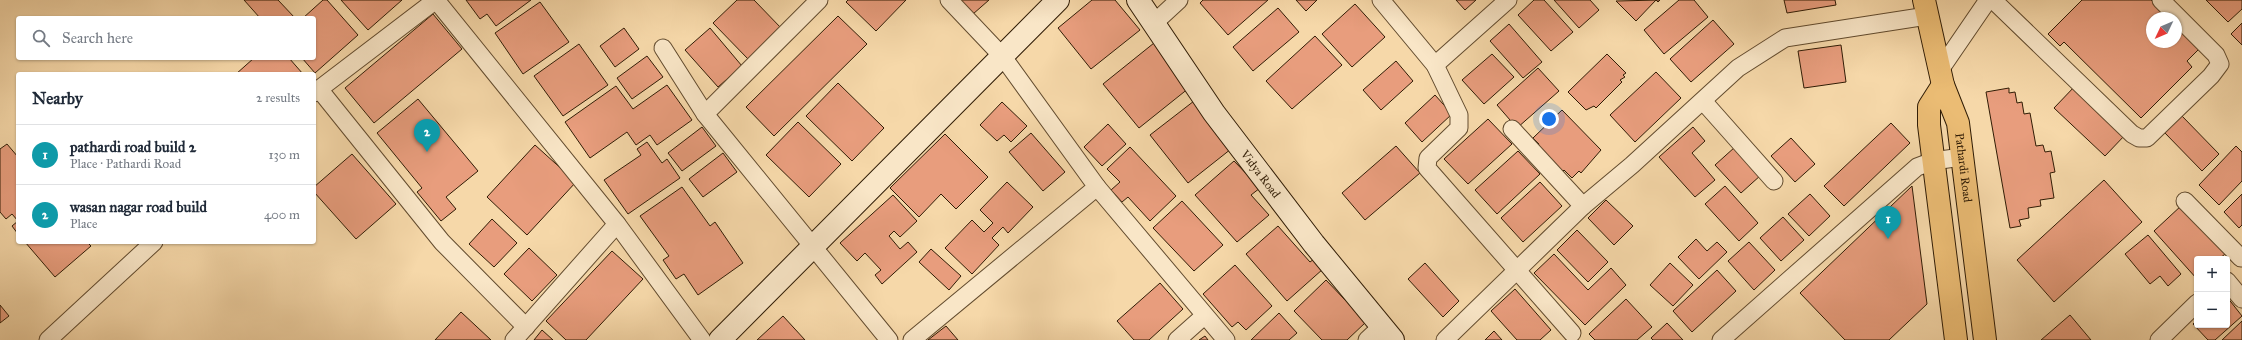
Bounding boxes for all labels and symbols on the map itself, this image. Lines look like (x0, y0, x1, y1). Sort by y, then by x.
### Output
north arrow (2146, 12, 2182, 48)
your location (1539, 109, 1559, 129)
pin: 2 (414, 119, 440, 152)
street label: Pathardi Road (1952, 132, 1975, 203)
street label: Vidya Road (1237, 147, 1283, 201)
pin: 1 (1875, 206, 1901, 239)

